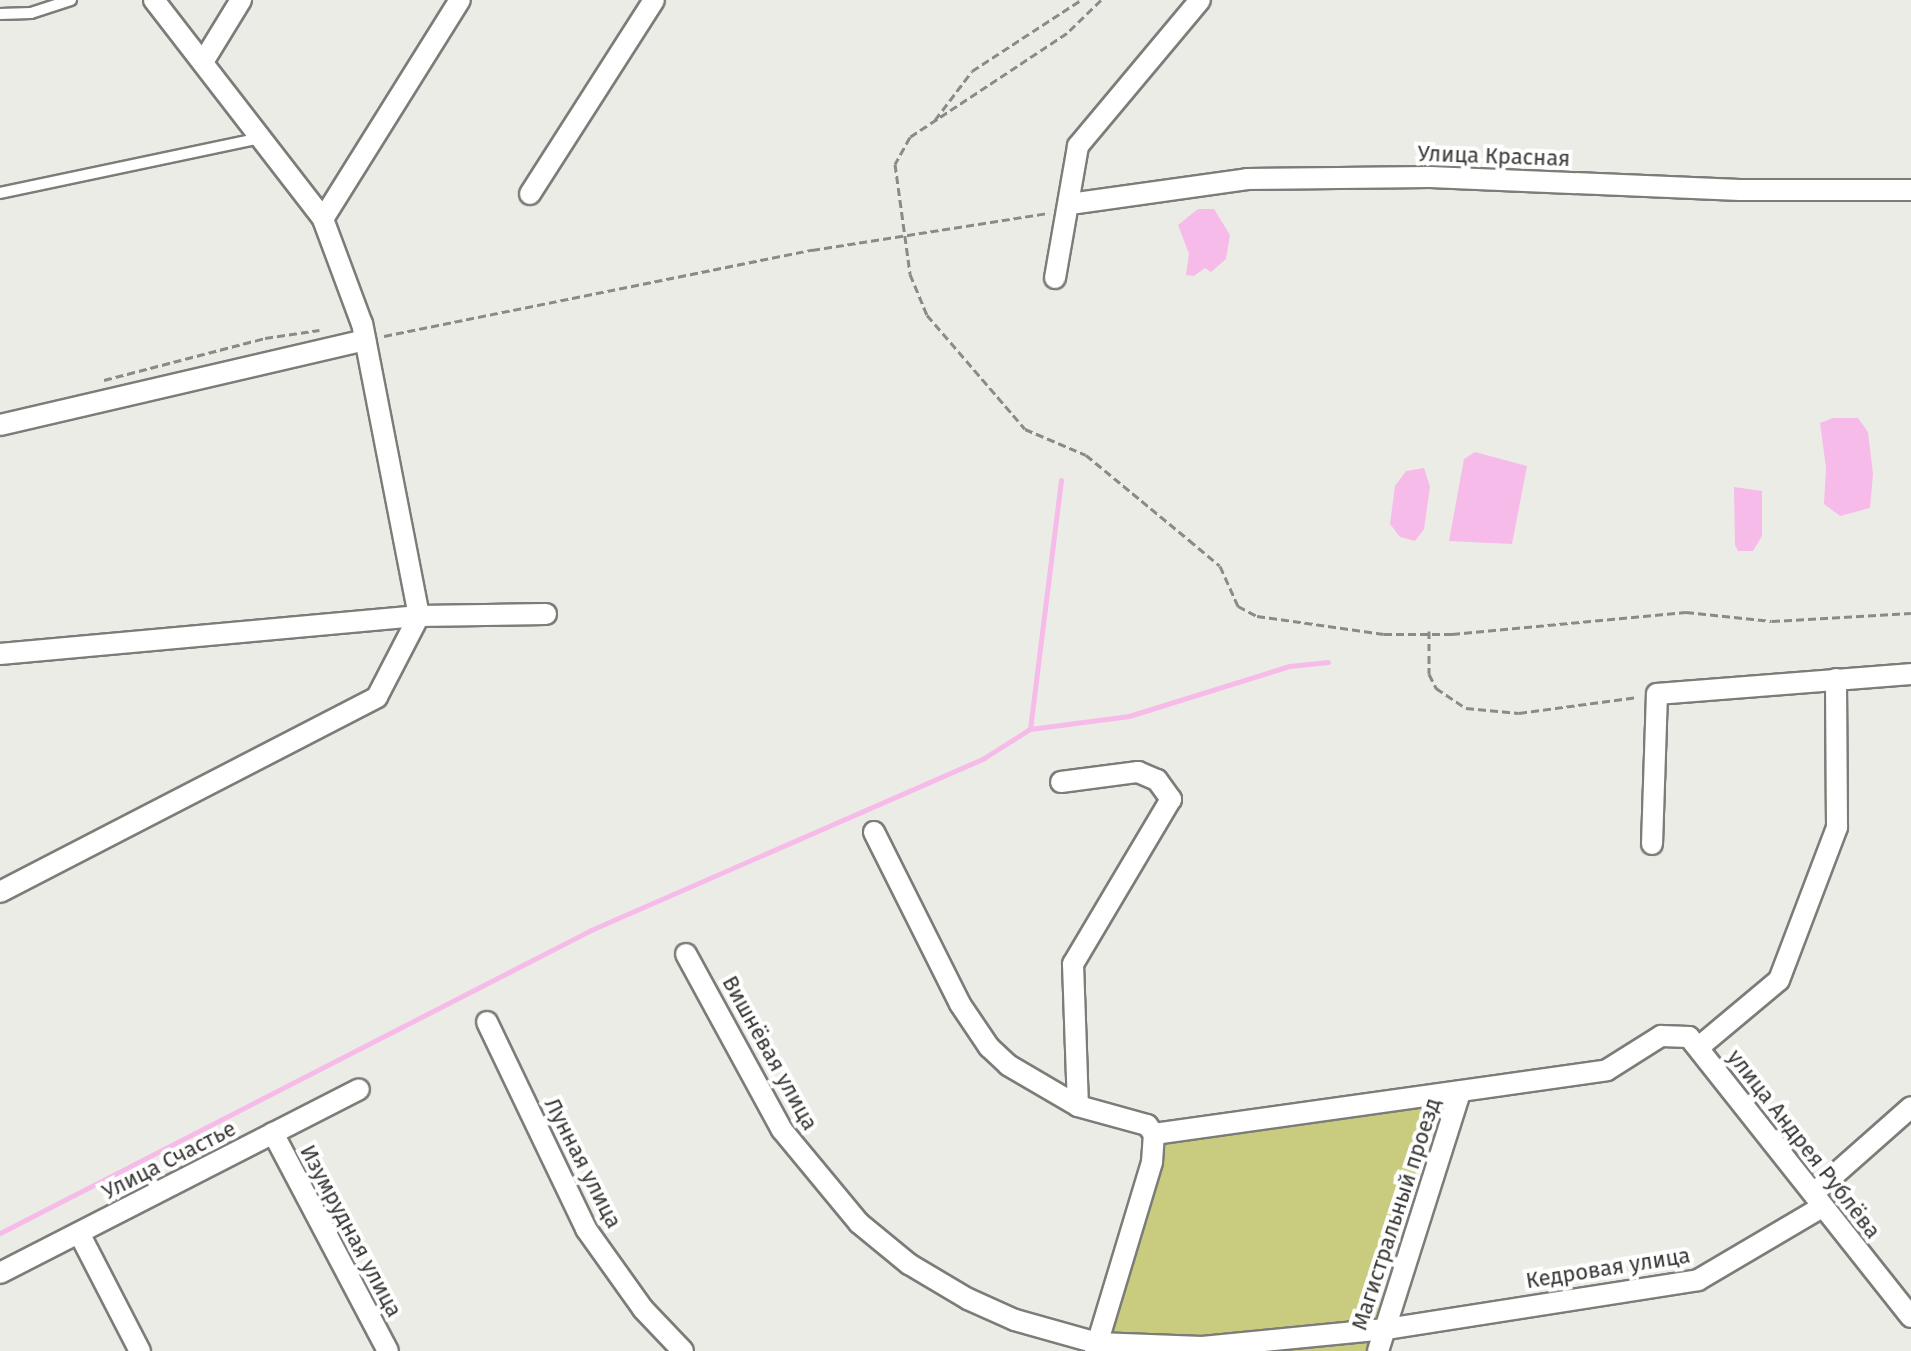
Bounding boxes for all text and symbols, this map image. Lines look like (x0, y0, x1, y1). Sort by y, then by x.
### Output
street label: Улица Красная (1417, 140, 1571, 172)
street label: Вишнёвая улица (717, 971, 823, 1135)
street label: улица Андрея Рублёва (1722, 1044, 1886, 1244)
street label: Лунная улица (539, 1093, 627, 1233)
street label: Магистральный проезд (1346, 1095, 1446, 1333)
street label: Улица Счастье (98, 1115, 240, 1205)
street label: Изумрудная улица (294, 1140, 408, 1322)
street label: Кедровая улица (1524, 1242, 1692, 1294)

